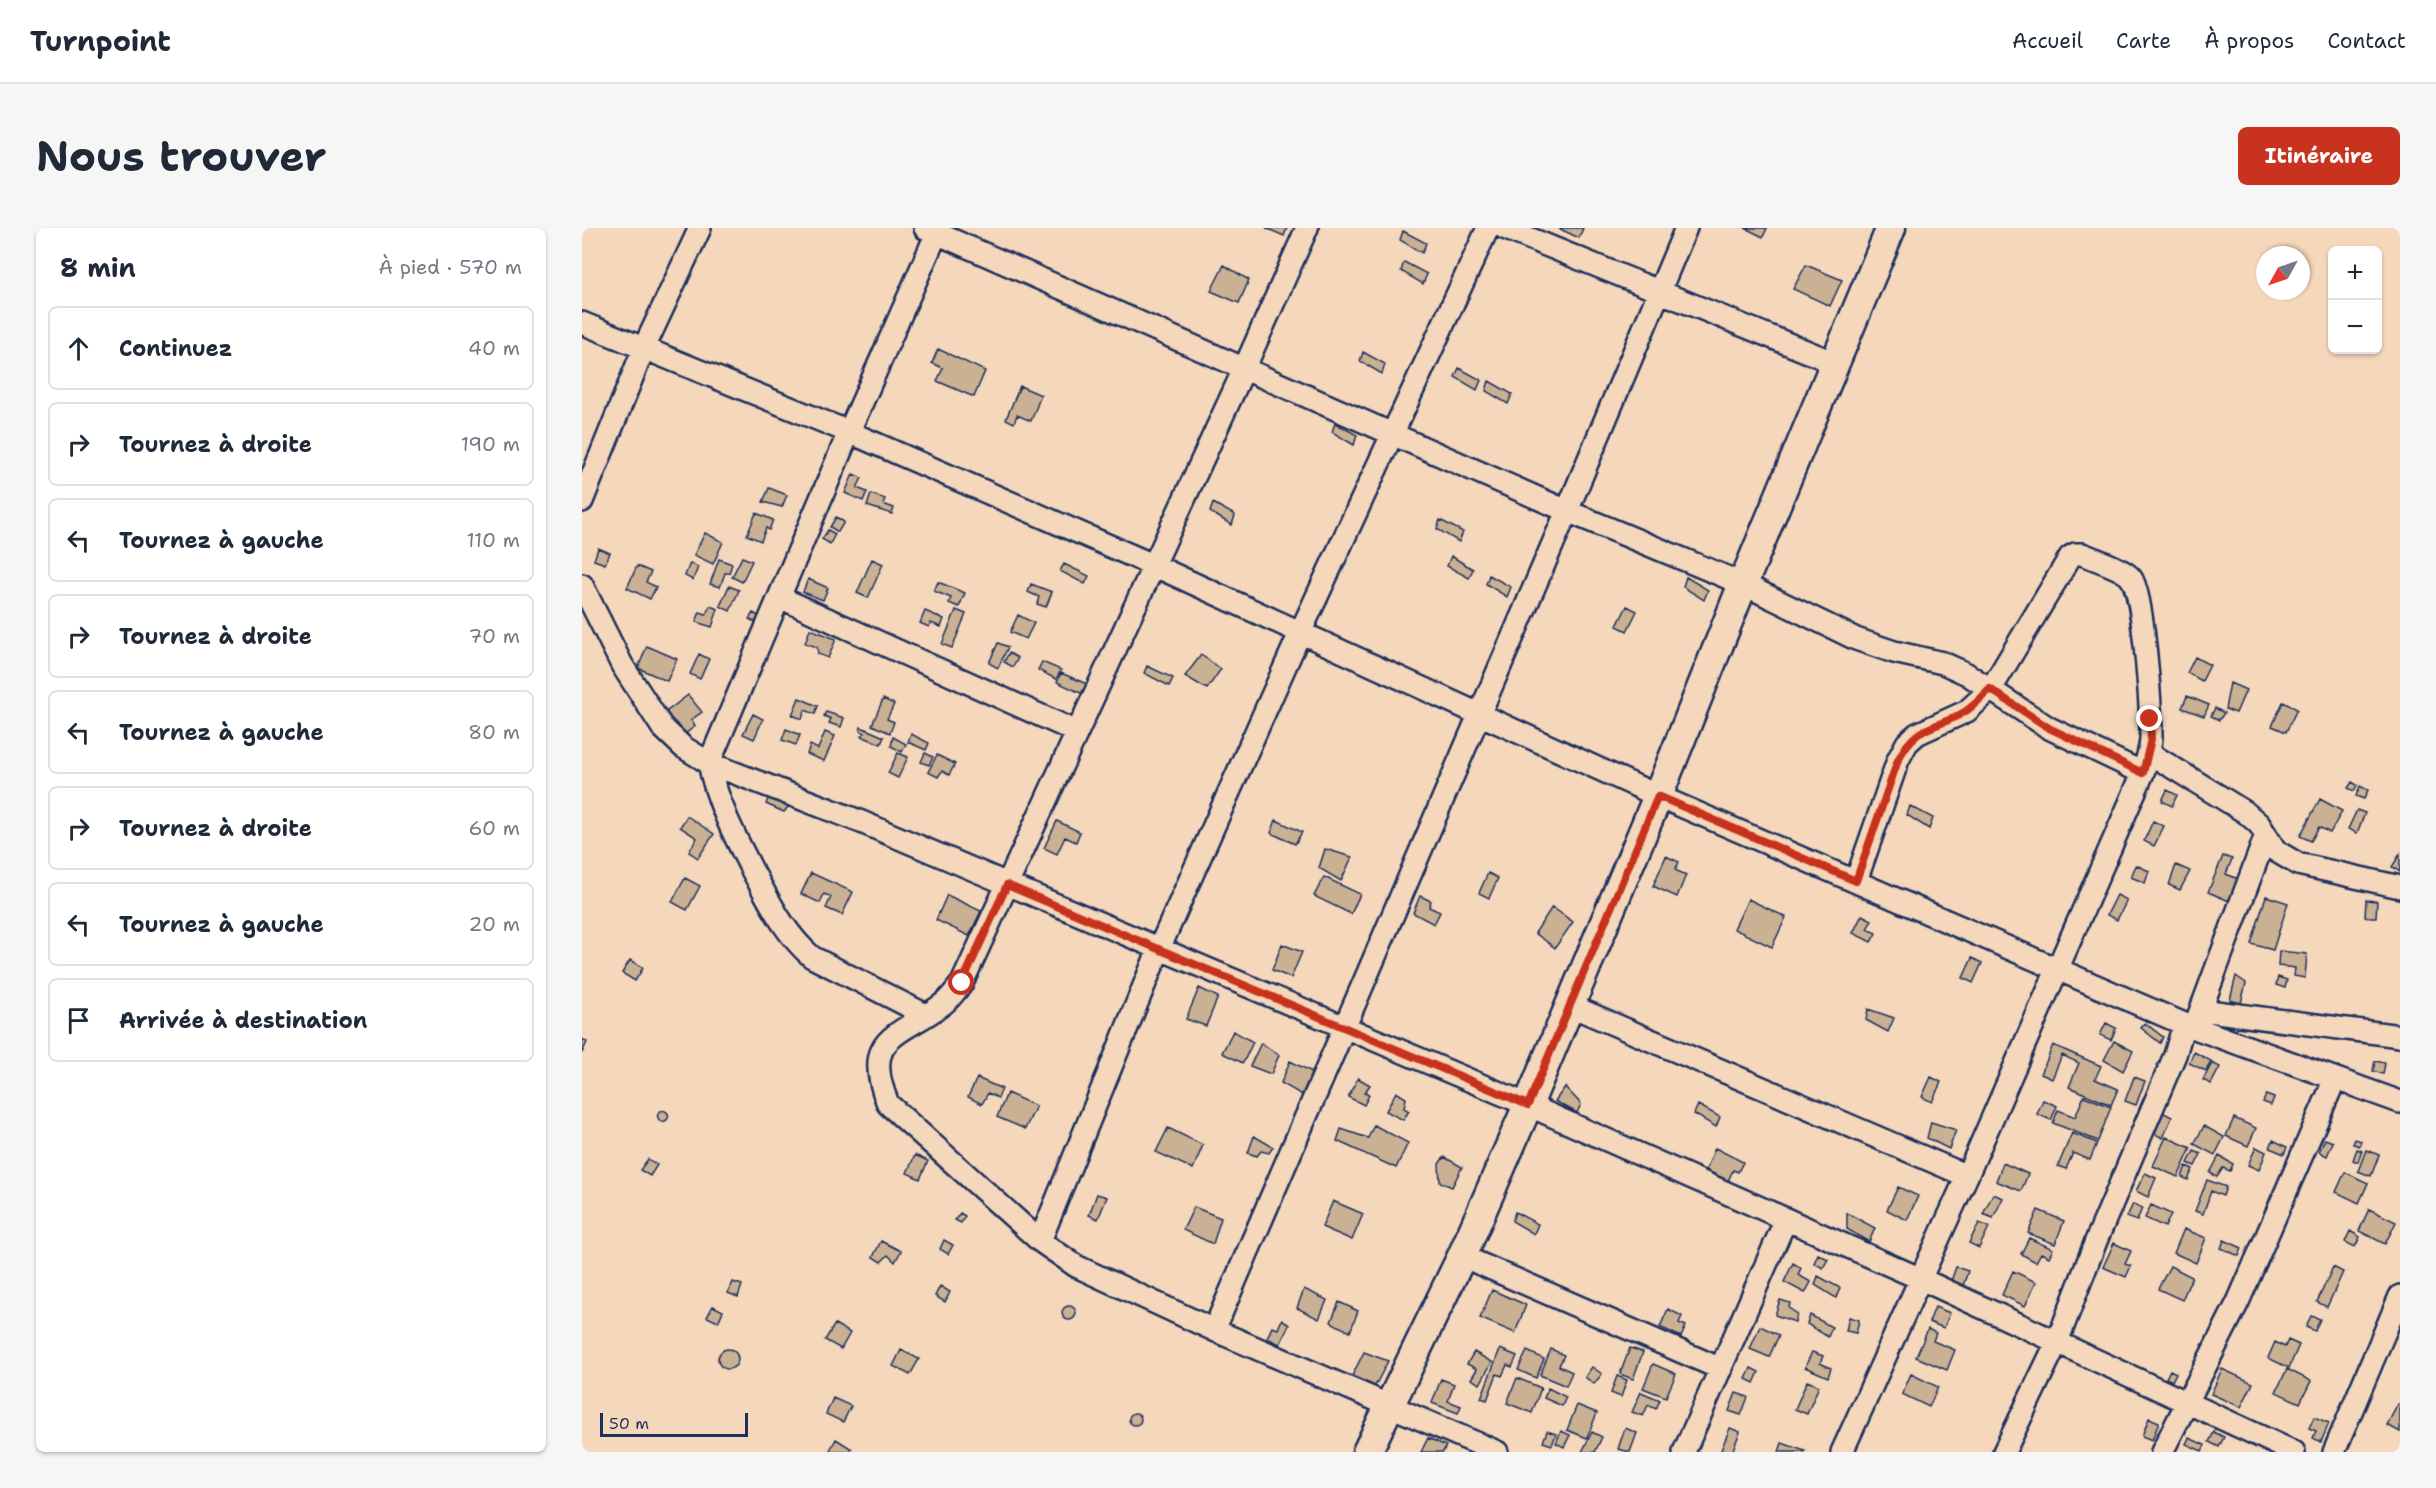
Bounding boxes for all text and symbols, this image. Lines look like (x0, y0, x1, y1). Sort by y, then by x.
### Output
text: Turnpoint (30, 22, 171, 60)
text: Accueil (2012, 27, 2083, 55)
text: Carte (2116, 27, 2171, 55)
text: À propos (2204, 27, 2294, 55)
text: Contact (2327, 27, 2406, 55)
button: Itinéraire (2238, 127, 2400, 185)
text: Nous trouver (36, 128, 326, 184)
north arrow (2256, 246, 2310, 300)
map controls (2328, 246, 2382, 354)
button: + (2328, 246, 2382, 300)
text: 8 min (60, 250, 136, 285)
text: À pied · 570 m (378, 254, 522, 280)
button: − (2328, 300, 2382, 354)
icon: ahead (62, 332, 95, 365)
text: Continuez (119, 334, 232, 363)
text: 40 m (468, 335, 520, 361)
icon: right (62, 428, 95, 461)
text: Tournez à droite (119, 430, 312, 459)
text: 190 m (461, 431, 520, 457)
icon: left (62, 524, 95, 557)
text: Tournez à gauche (119, 526, 324, 555)
text: 110 m (466, 527, 520, 553)
icon: right (62, 620, 95, 653)
text: Tournez à droite (119, 622, 312, 651)
text: 70 m (468, 623, 520, 649)
route end (2136, 705, 2162, 731)
icon: left (62, 716, 95, 749)
text: Tournez à gauche (119, 718, 324, 747)
text: 80 m (468, 719, 520, 745)
icon: right (62, 812, 95, 845)
text: Tournez à droite (119, 814, 312, 843)
text: 60 m (468, 815, 520, 841)
icon: left (62, 908, 95, 941)
text: Tournez à gauche (119, 910, 324, 939)
text: 20 m (469, 911, 520, 937)
route start (948, 969, 974, 995)
icon: arrive (62, 1004, 95, 1037)
text: Arrivée à destination (119, 1006, 367, 1035)
scale bar (600, 1410, 748, 1438)
text: 50 m (609, 1413, 649, 1434)

